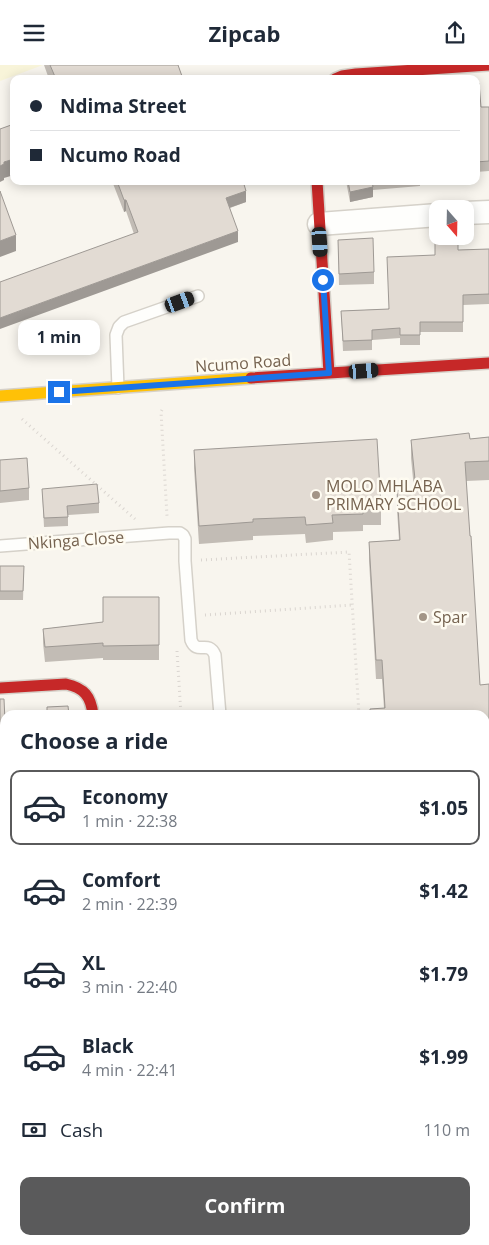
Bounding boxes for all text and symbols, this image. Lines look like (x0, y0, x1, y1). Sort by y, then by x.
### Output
text: Zipcab (209, 18, 280, 48)
icon: menu (20, 19, 48, 47)
icon: share (441, 19, 469, 47)
text: Ndima Street (60, 93, 186, 119)
text: Ncumo Road (60, 142, 181, 168)
north arrow (429, 200, 474, 245)
map controls (429, 200, 474, 245)
car (311, 227, 328, 257)
route start (312, 269, 334, 291)
car (163, 290, 196, 314)
callout: 1 min (18, 320, 100, 355)
text: 1 min (37, 326, 81, 348)
street label: Ncumo Road (194, 349, 292, 377)
car (348, 362, 379, 380)
route end (48, 381, 70, 403)
place label: MOLO MHLABA PRIMARY SCHOOL (326, 475, 461, 515)
marker: MOLO MHLABA PRIMARY SCHOOL (310, 489, 322, 501)
street label: Nkinga Close (27, 526, 125, 554)
place label: Spar (433, 606, 467, 628)
marker: Spar (417, 611, 429, 623)
text: Choose a ride (20, 725, 168, 755)
text: Economy (82, 784, 168, 810)
icon: car (22, 785, 67, 830)
text: $1.05 (419, 795, 468, 821)
text: 1 min · 22:38 (82, 810, 177, 832)
text: Comfort (82, 867, 161, 893)
icon: car (22, 868, 67, 913)
text: $1.42 (419, 878, 468, 904)
text: 2 min · 22:39 (82, 893, 177, 915)
text: XL (82, 950, 105, 976)
icon: car (22, 951, 67, 996)
text: $1.79 (419, 961, 468, 987)
text: 3 min · 22:40 (82, 976, 177, 998)
text: Black (82, 1033, 134, 1059)
icon: car (22, 1034, 67, 1079)
text: $1.99 (419, 1044, 468, 1070)
text: 4 min · 22:41 (82, 1059, 177, 1081)
icon: cash (20, 1116, 48, 1144)
text: Cash (60, 1117, 103, 1143)
text: 110 m (424, 1119, 470, 1141)
button: Confirm (20, 1177, 470, 1235)

